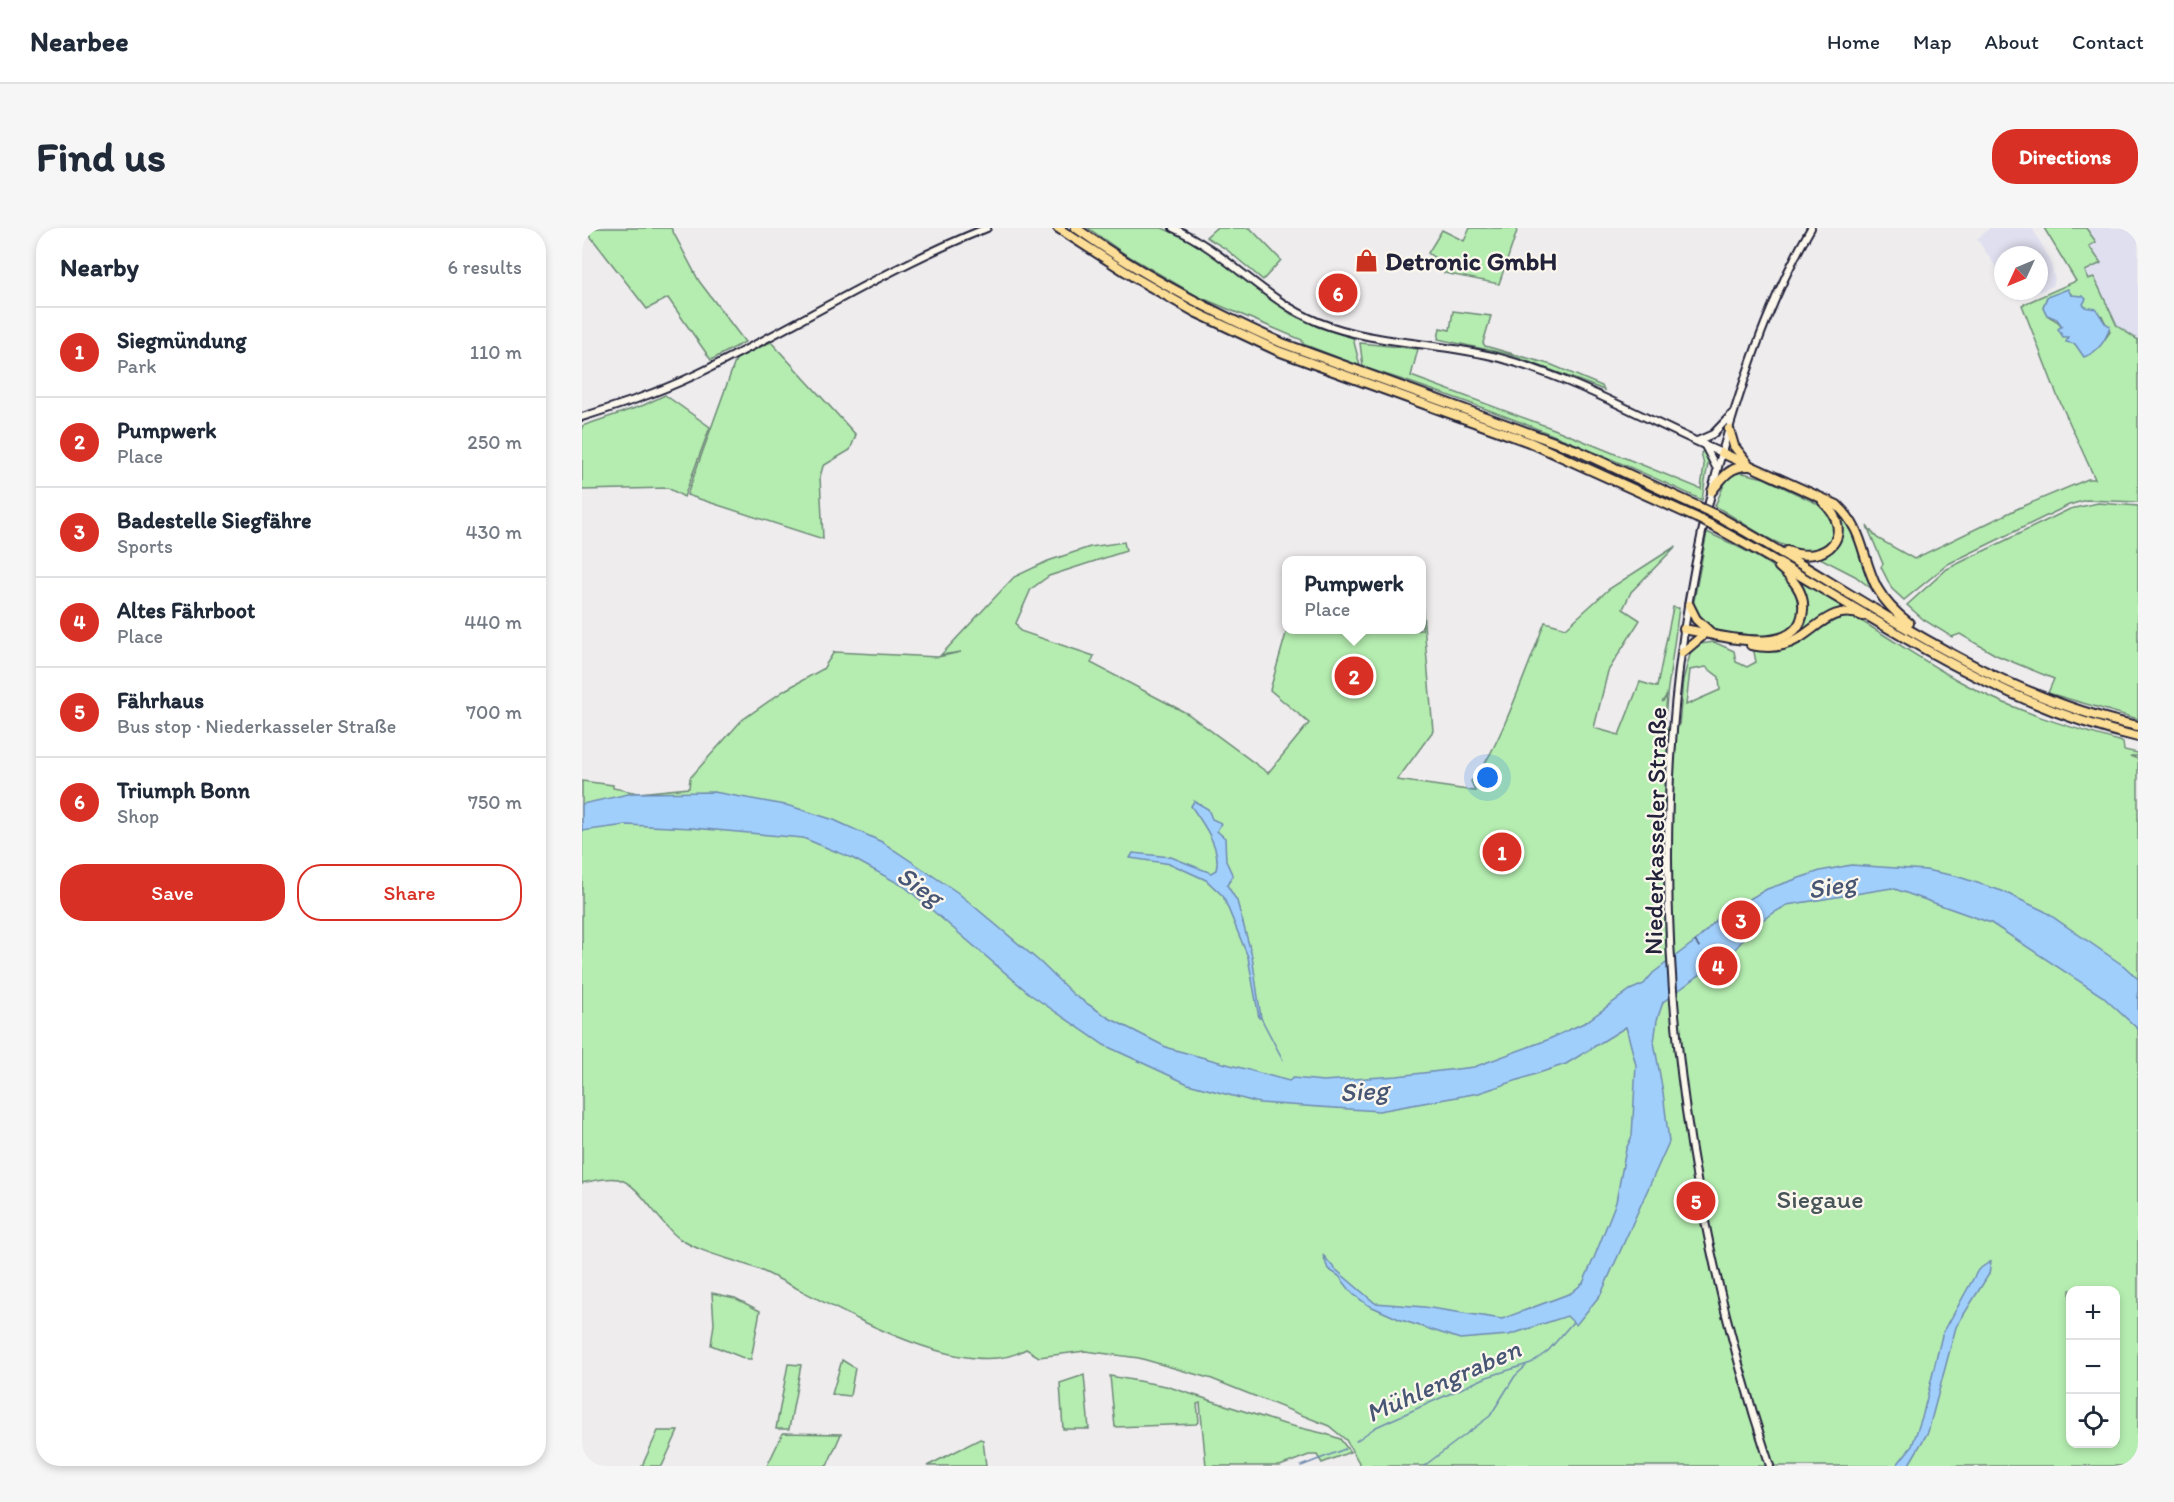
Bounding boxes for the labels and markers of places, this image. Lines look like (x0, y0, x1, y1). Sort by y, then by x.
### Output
place label: Detronic GmbH (1385, 245, 1557, 277)
shop icon: Detronic GmbH (1354, 248, 1380, 274)
pin: 6 (1318, 270, 1358, 316)
pin: 2 (1334, 654, 1374, 698)
pin: 1 (1482, 830, 1522, 874)
pin: 3 (1722, 898, 1760, 942)
pin: 4 (1698, 944, 1738, 988)
pin: 5 (1676, 1178, 1716, 1224)

